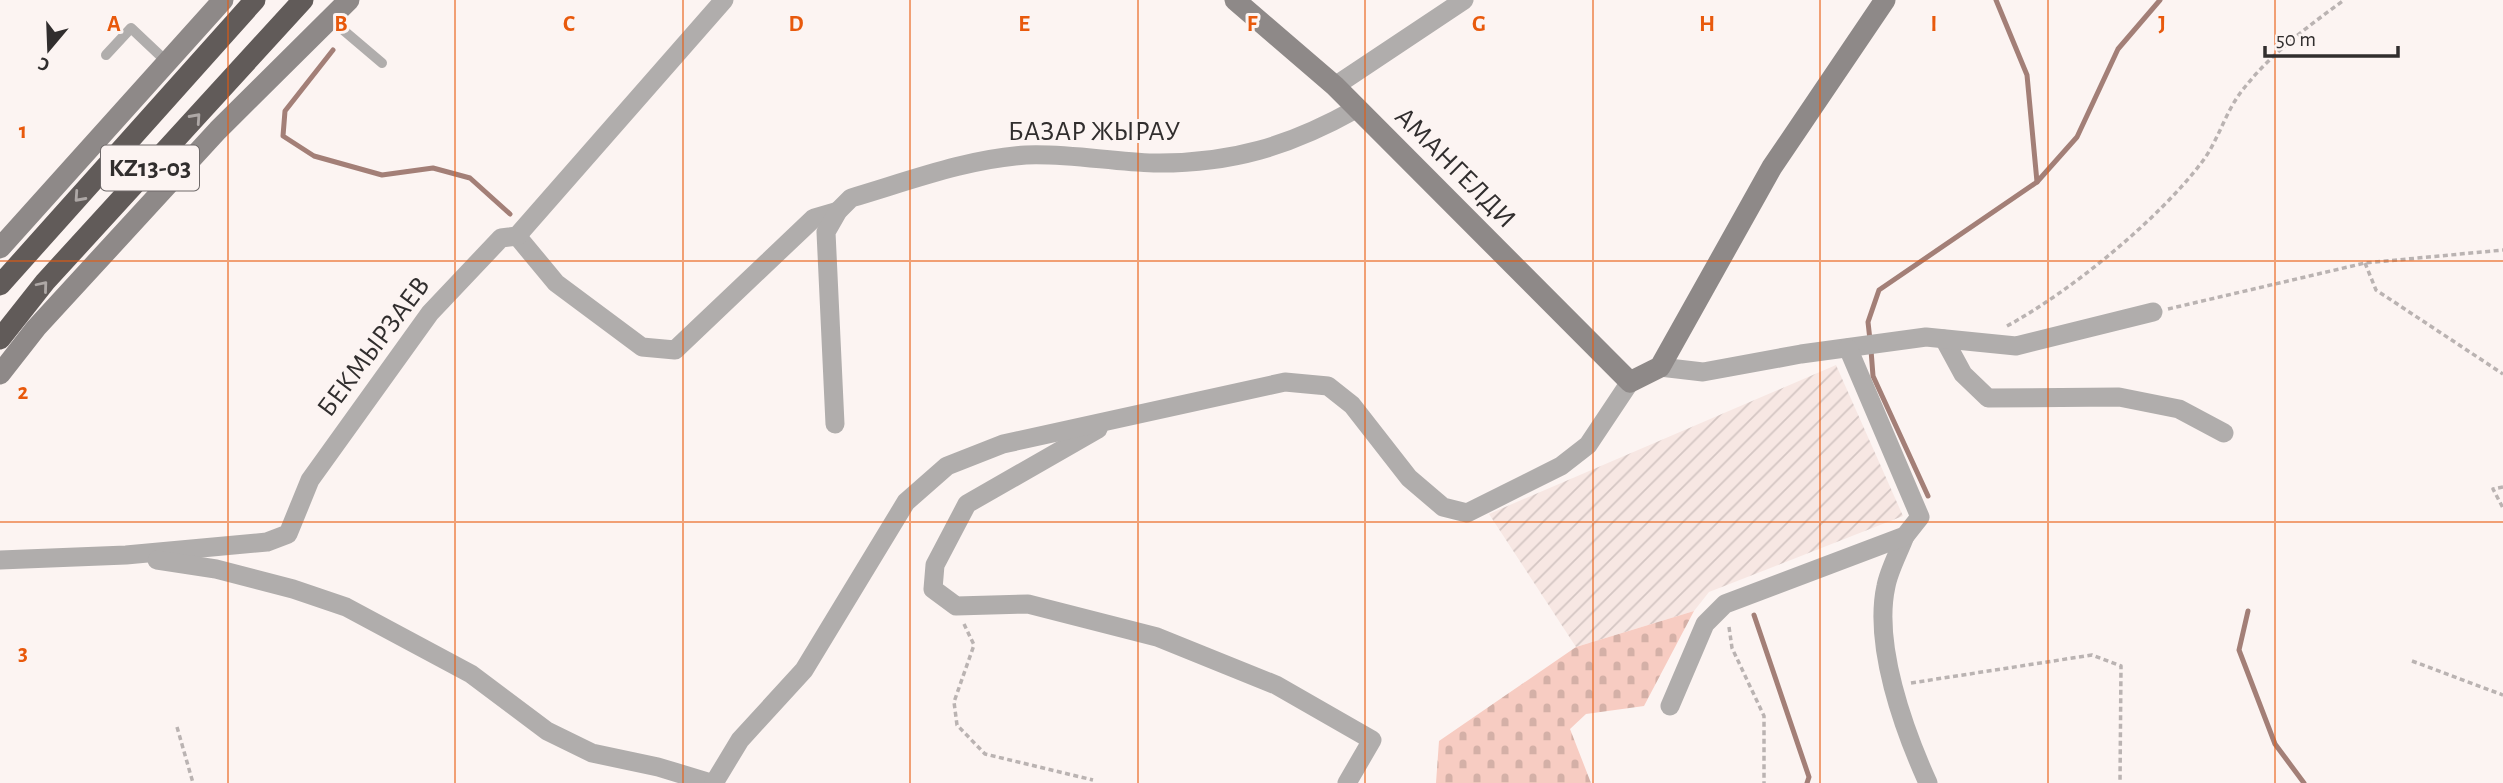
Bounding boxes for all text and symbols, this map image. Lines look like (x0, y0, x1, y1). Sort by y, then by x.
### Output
text: A (107, 13, 121, 36)
text: B (334, 13, 348, 36)
text: C (563, 13, 575, 36)
text: D (788, 13, 804, 36)
text: E (1018, 13, 1030, 36)
text: F (1247, 13, 1258, 36)
text: G (1472, 13, 1486, 36)
text: H (1699, 13, 1715, 36)
text: I (1931, 13, 1937, 36)
text: J (2158, 13, 2166, 36)
north arrow (14, 14, 84, 84)
scale bar (2265, 14, 2398, 58)
text: 50 m (2276, 29, 2316, 50)
text: С (36, 53, 52, 74)
street label: АМАНГЕЛДИ (1389, 102, 1521, 234)
one-way arrow (187, 113, 200, 126)
street label: БАЗАР ЖЫРАУ (1008, 118, 1180, 146)
text: 1 (19, 120, 27, 143)
road number: KZ13-03 (101, 146, 199, 190)
one-way arrow (75, 189, 87, 202)
street label: БЕКМЫРЗАЕВ (312, 272, 436, 422)
one-way arrow (34, 281, 47, 293)
text: 2 (18, 381, 29, 404)
text: 3 (18, 642, 28, 665)

